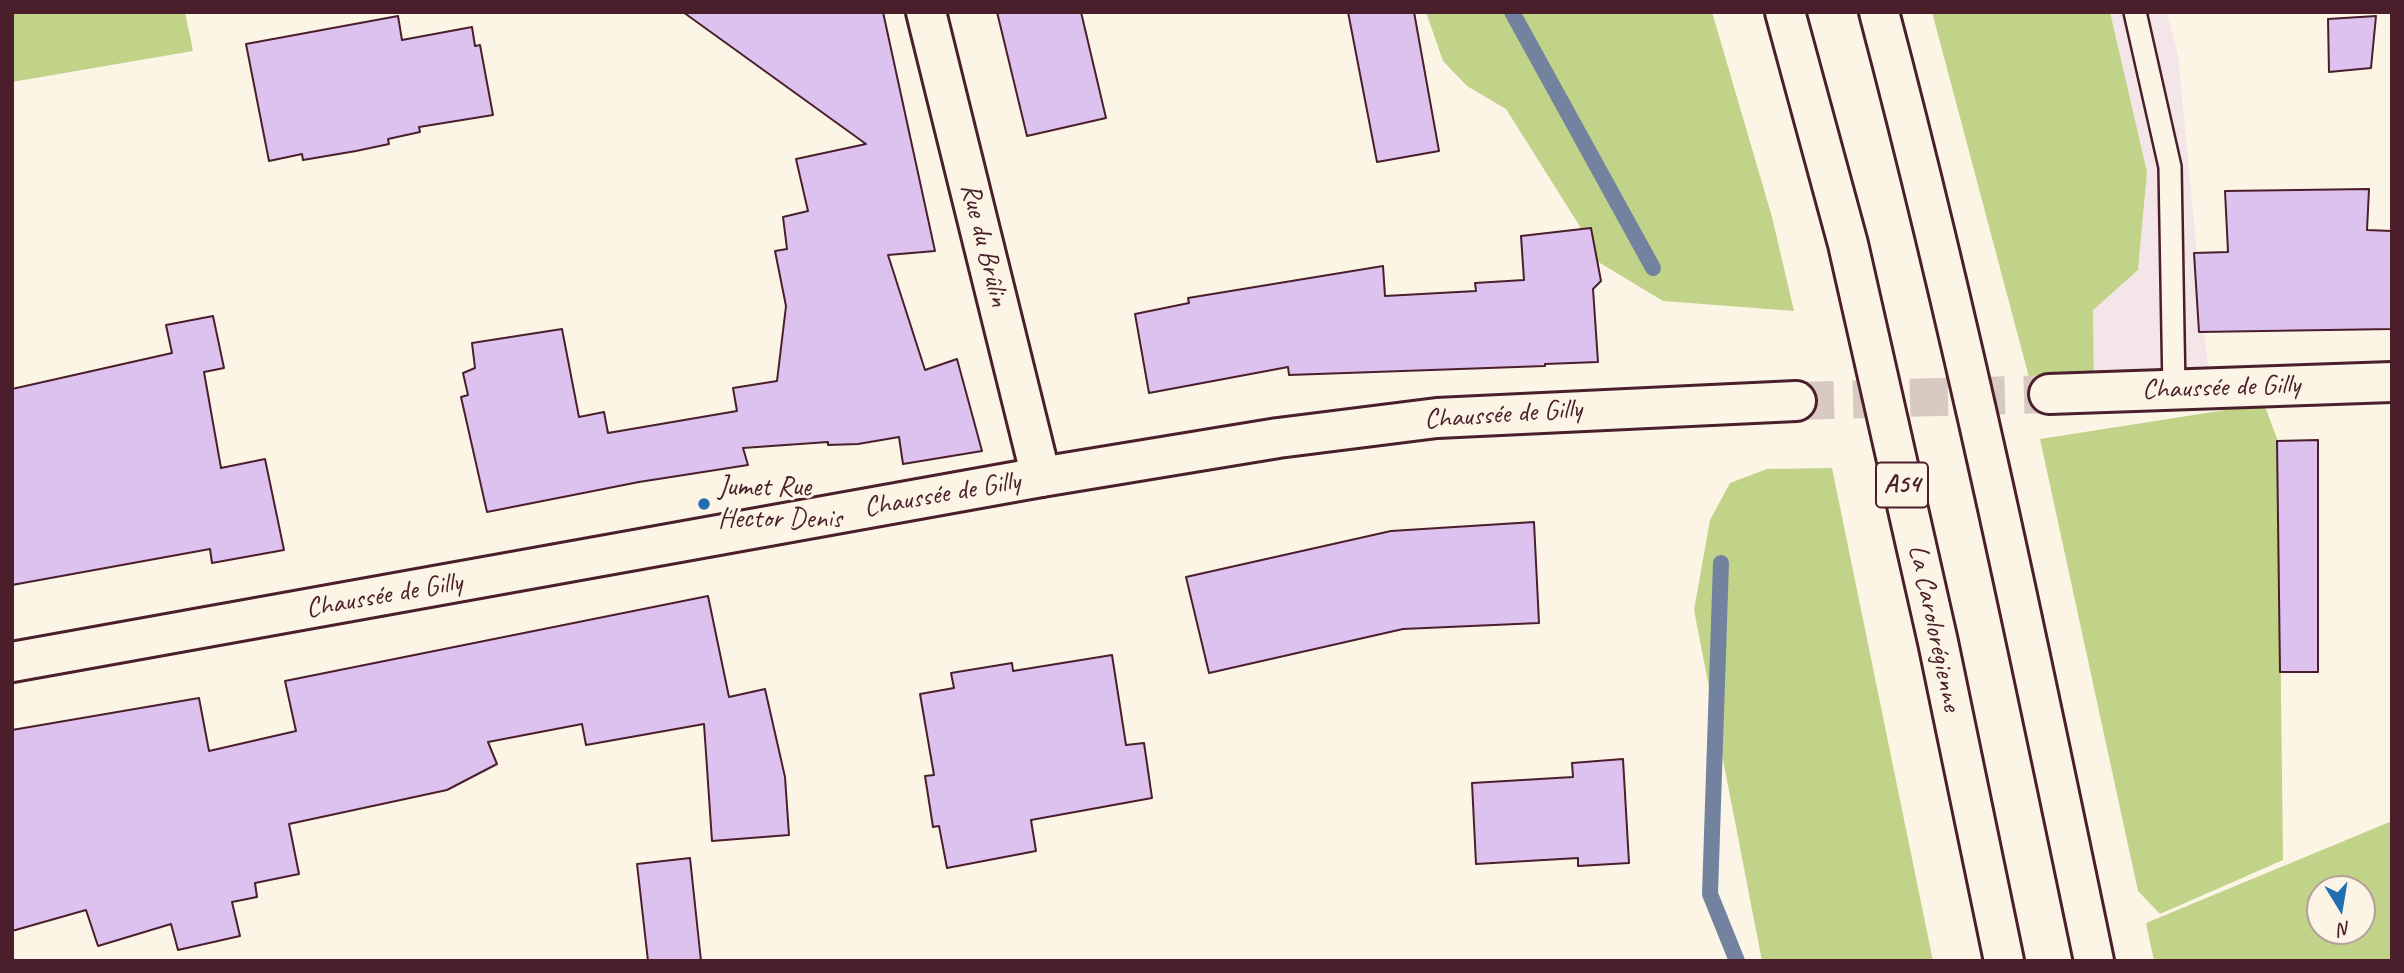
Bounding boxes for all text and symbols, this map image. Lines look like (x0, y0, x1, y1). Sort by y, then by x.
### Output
street label: Rue du Brûlin (952, 180, 1016, 310)
street label: Chaussée de Gilly (2142, 368, 2300, 408)
street label: Chaussée de Gilly (1423, 393, 1583, 437)
road number: A54 (1876, 463, 1928, 508)
street label: Chaussée de Gilly (861, 465, 1023, 525)
place label: Jumet Rue Hector Denis (718, 471, 842, 537)
marker: Jumet Rue Hector Denis (696, 496, 712, 512)
street label: La Carolorégienne (1900, 542, 1968, 714)
street label: Chaussée de Gilly (303, 566, 465, 626)
north arrow (2306, 875, 2376, 945)
text: N (2337, 916, 2353, 942)

